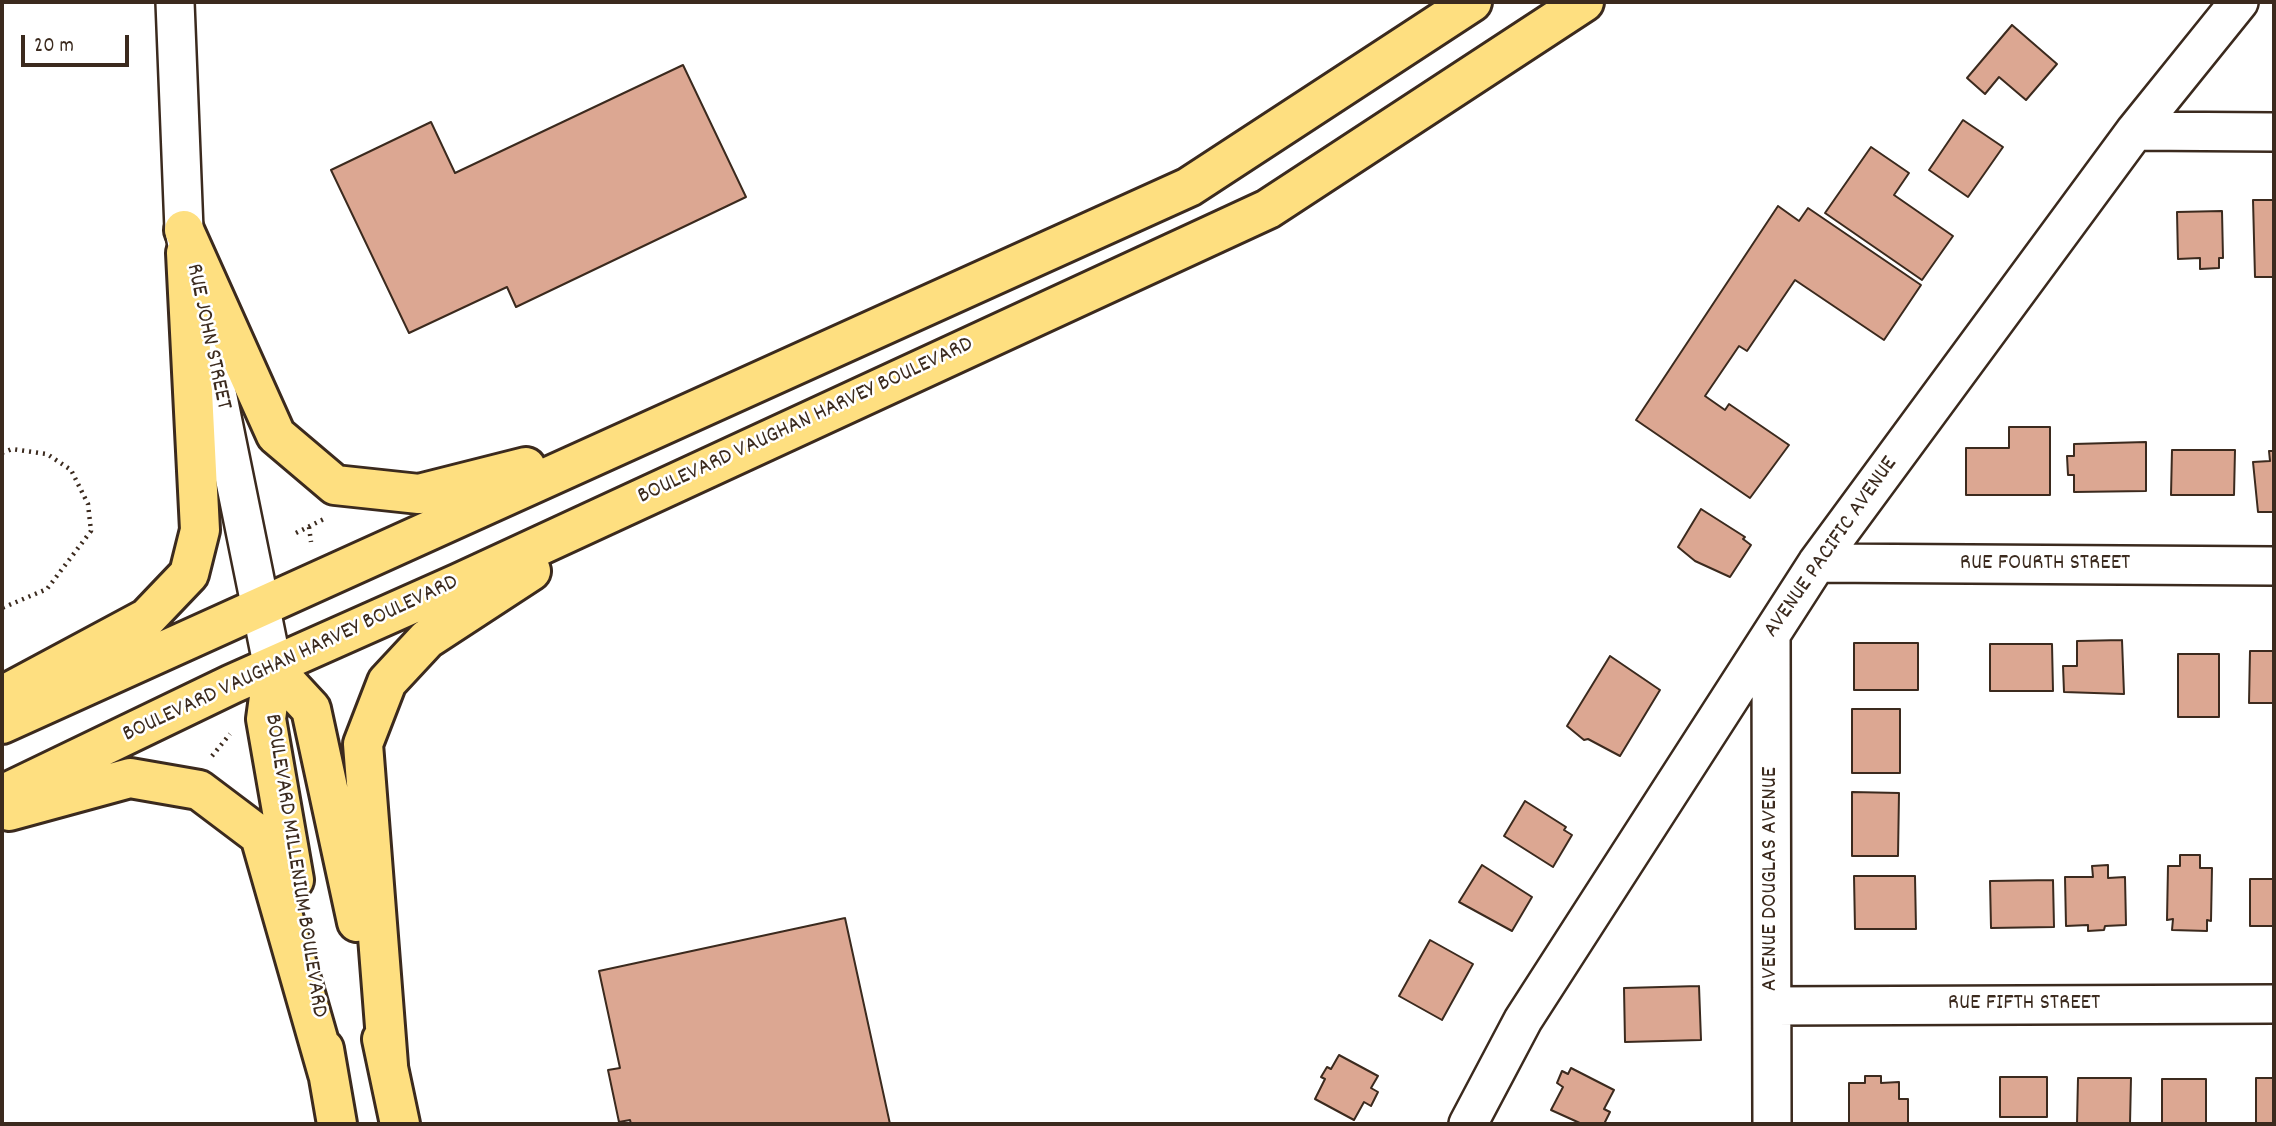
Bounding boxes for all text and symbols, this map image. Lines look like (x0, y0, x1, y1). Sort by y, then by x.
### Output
scale bar (24, 21, 133, 65)
text: 20 m (34, 32, 74, 62)
street label: RUE JOHN STREET (178, 261, 236, 413)
street label: BOULEVARD VAUGHAN HARVEY BOULEVARD (634, 332, 978, 512)
street label: AVENUE PACIFIC AVENUE (1759, 452, 1905, 644)
street label: RUE FOURTH STREET (1960, 551, 2130, 579)
street label: BOULEVARD VAUGHAN HARVEY BOULEVARD (119, 570, 463, 750)
street label: BOULEVARD MILLENIUM BOULEVARD (256, 712, 332, 1020)
street label: AVENUE DOUGLAS AVENUE (1758, 767, 1786, 991)
street label: RUE FIFTH STREET (1948, 991, 2100, 1019)

